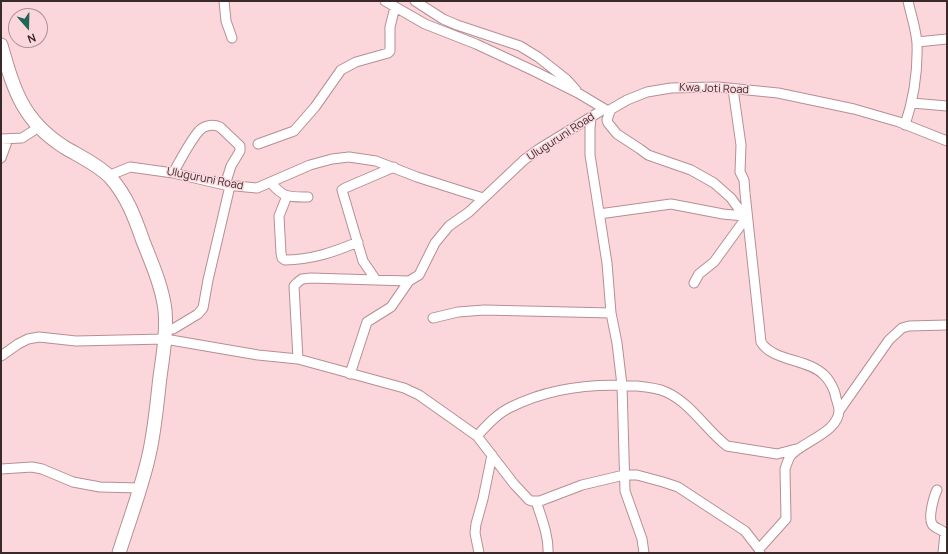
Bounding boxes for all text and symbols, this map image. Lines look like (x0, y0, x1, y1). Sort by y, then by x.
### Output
north arrow (8, 8, 48, 48)
text: N (26, 30, 38, 47)
street label: Kwa Joti Road (679, 81, 749, 97)
street label: Uluguruni Road (525, 110, 597, 164)
street label: Uluguruni Road (166, 165, 244, 193)

